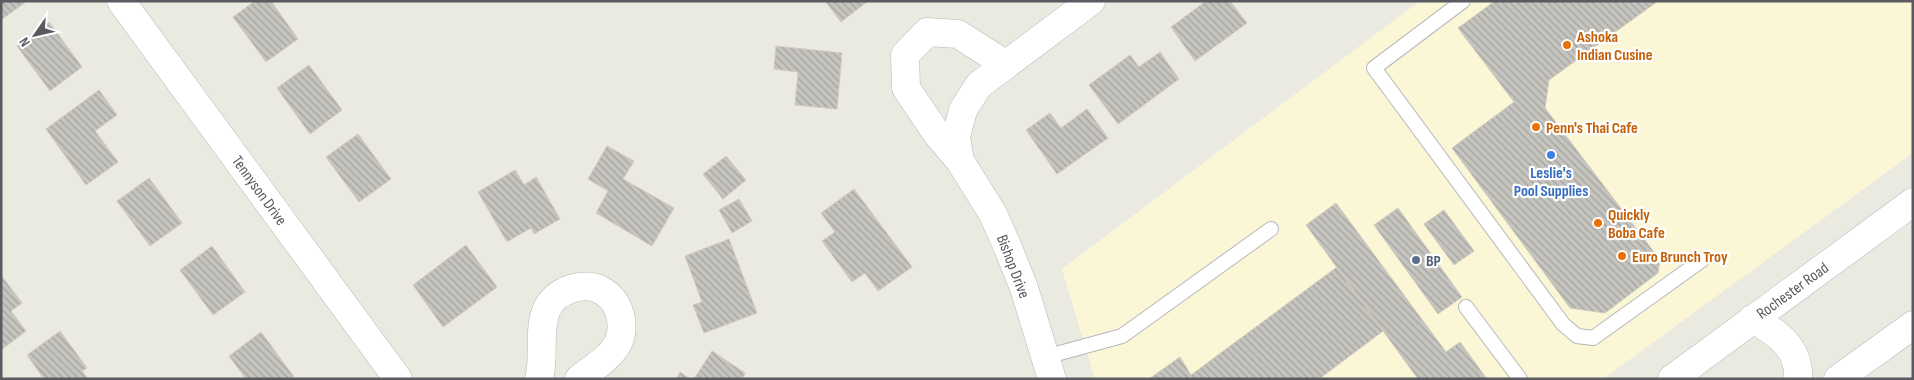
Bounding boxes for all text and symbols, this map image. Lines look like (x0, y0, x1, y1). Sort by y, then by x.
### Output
north arrow (10, 10, 60, 60)
place label: Ashoka Indian Cusine (1576, 28, 1653, 65)
text: N (15, 34, 34, 50)
marker: Ashoka Indian Cusine (1561, 39, 1573, 51)
place label: Penn's Thai Cafe (1546, 119, 1638, 138)
marker: Penn's Thai Cafe (1530, 121, 1542, 133)
marker: Leslie's Pool Supplies (1545, 149, 1557, 161)
street label: Tennyson Drive (227, 152, 290, 229)
place label: Leslie's Pool Supplies (1514, 164, 1588, 201)
place label: Quickly Boba Cafe (1608, 206, 1665, 243)
marker: Quickly Boba Cafe (1592, 217, 1604, 229)
street label: Bishop Drive (992, 232, 1033, 301)
place label: Euro Brunch Troy (1632, 248, 1728, 267)
marker: Euro Brunch Troy (1616, 250, 1628, 262)
place label: BP (1426, 252, 1441, 271)
marker: BP (1410, 254, 1422, 266)
street label: Rochester Road (1753, 259, 1833, 324)

